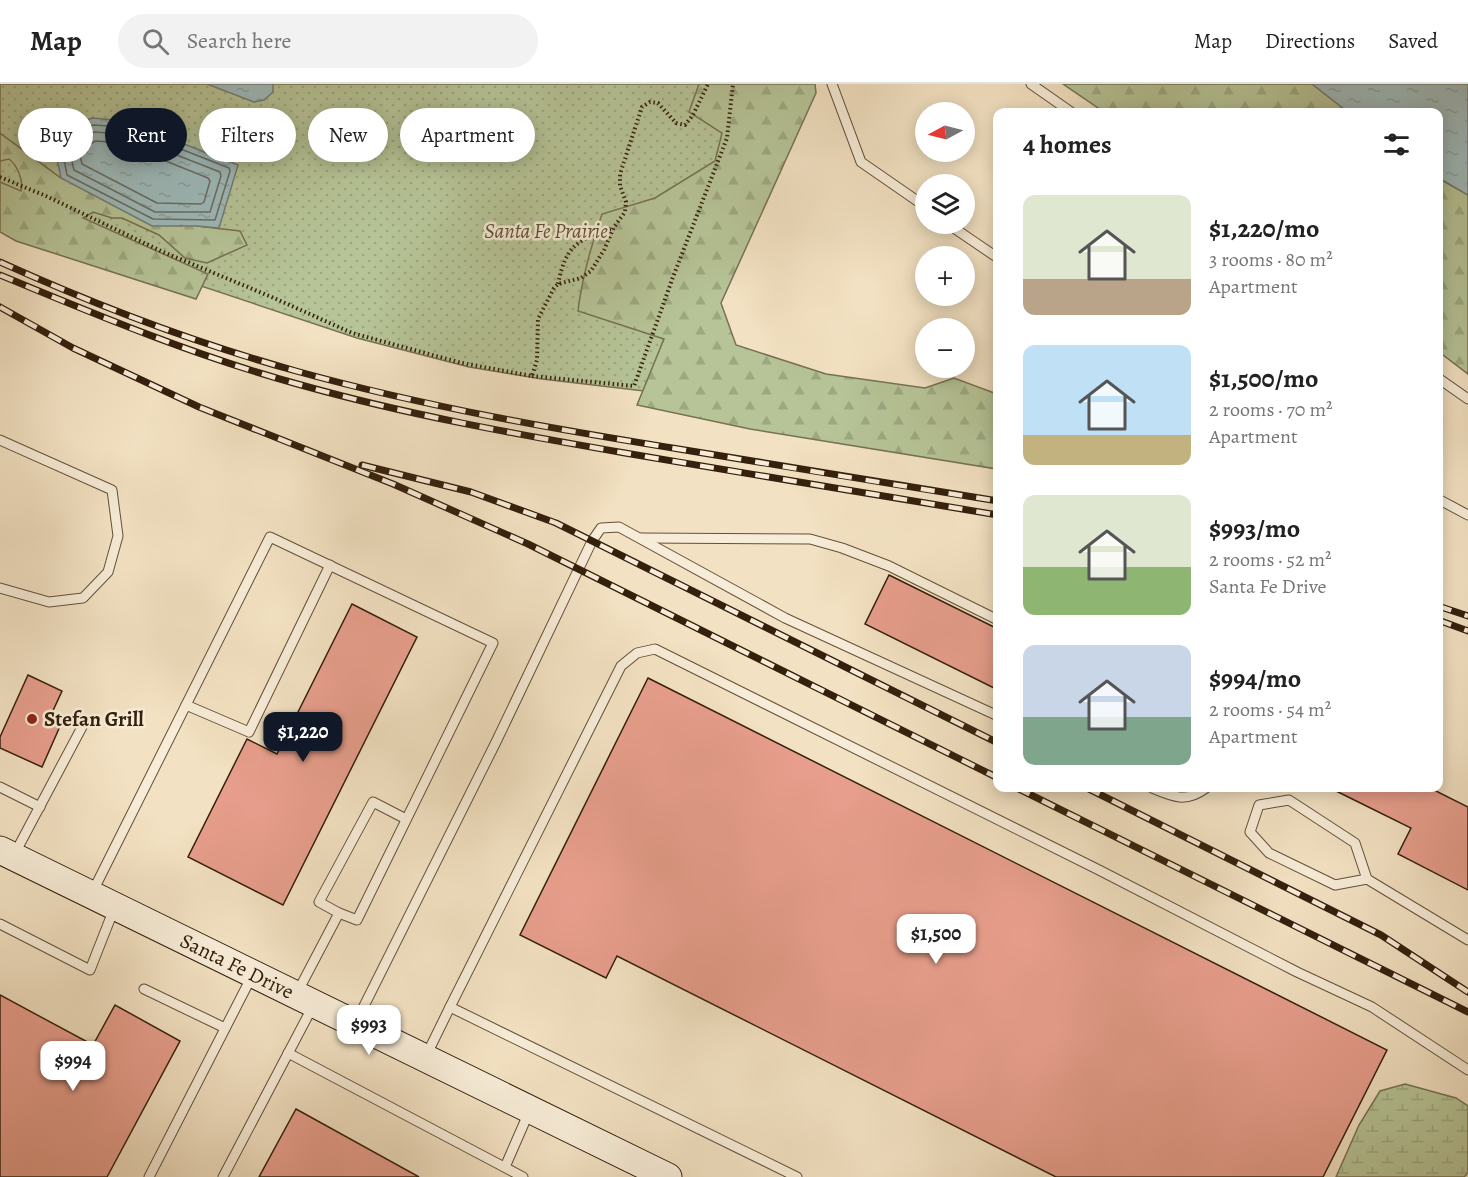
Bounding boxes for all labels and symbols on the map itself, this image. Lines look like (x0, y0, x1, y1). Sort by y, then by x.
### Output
north arrow (915, 102, 975, 162)
park label: Santa Fe Prairie (484, 217, 608, 245)
place label: Stefan Grill (44, 705, 144, 733)
marker: Stefan Grill (25, 712, 39, 726)
pin: $1,220 (254, 712, 352, 763)
pin: $1,500 (887, 914, 985, 965)
street label: Santa Fe Drive (175, 926, 299, 1006)
pin: $993 (333, 1005, 405, 1056)
pin: $994 (37, 1041, 109, 1092)

